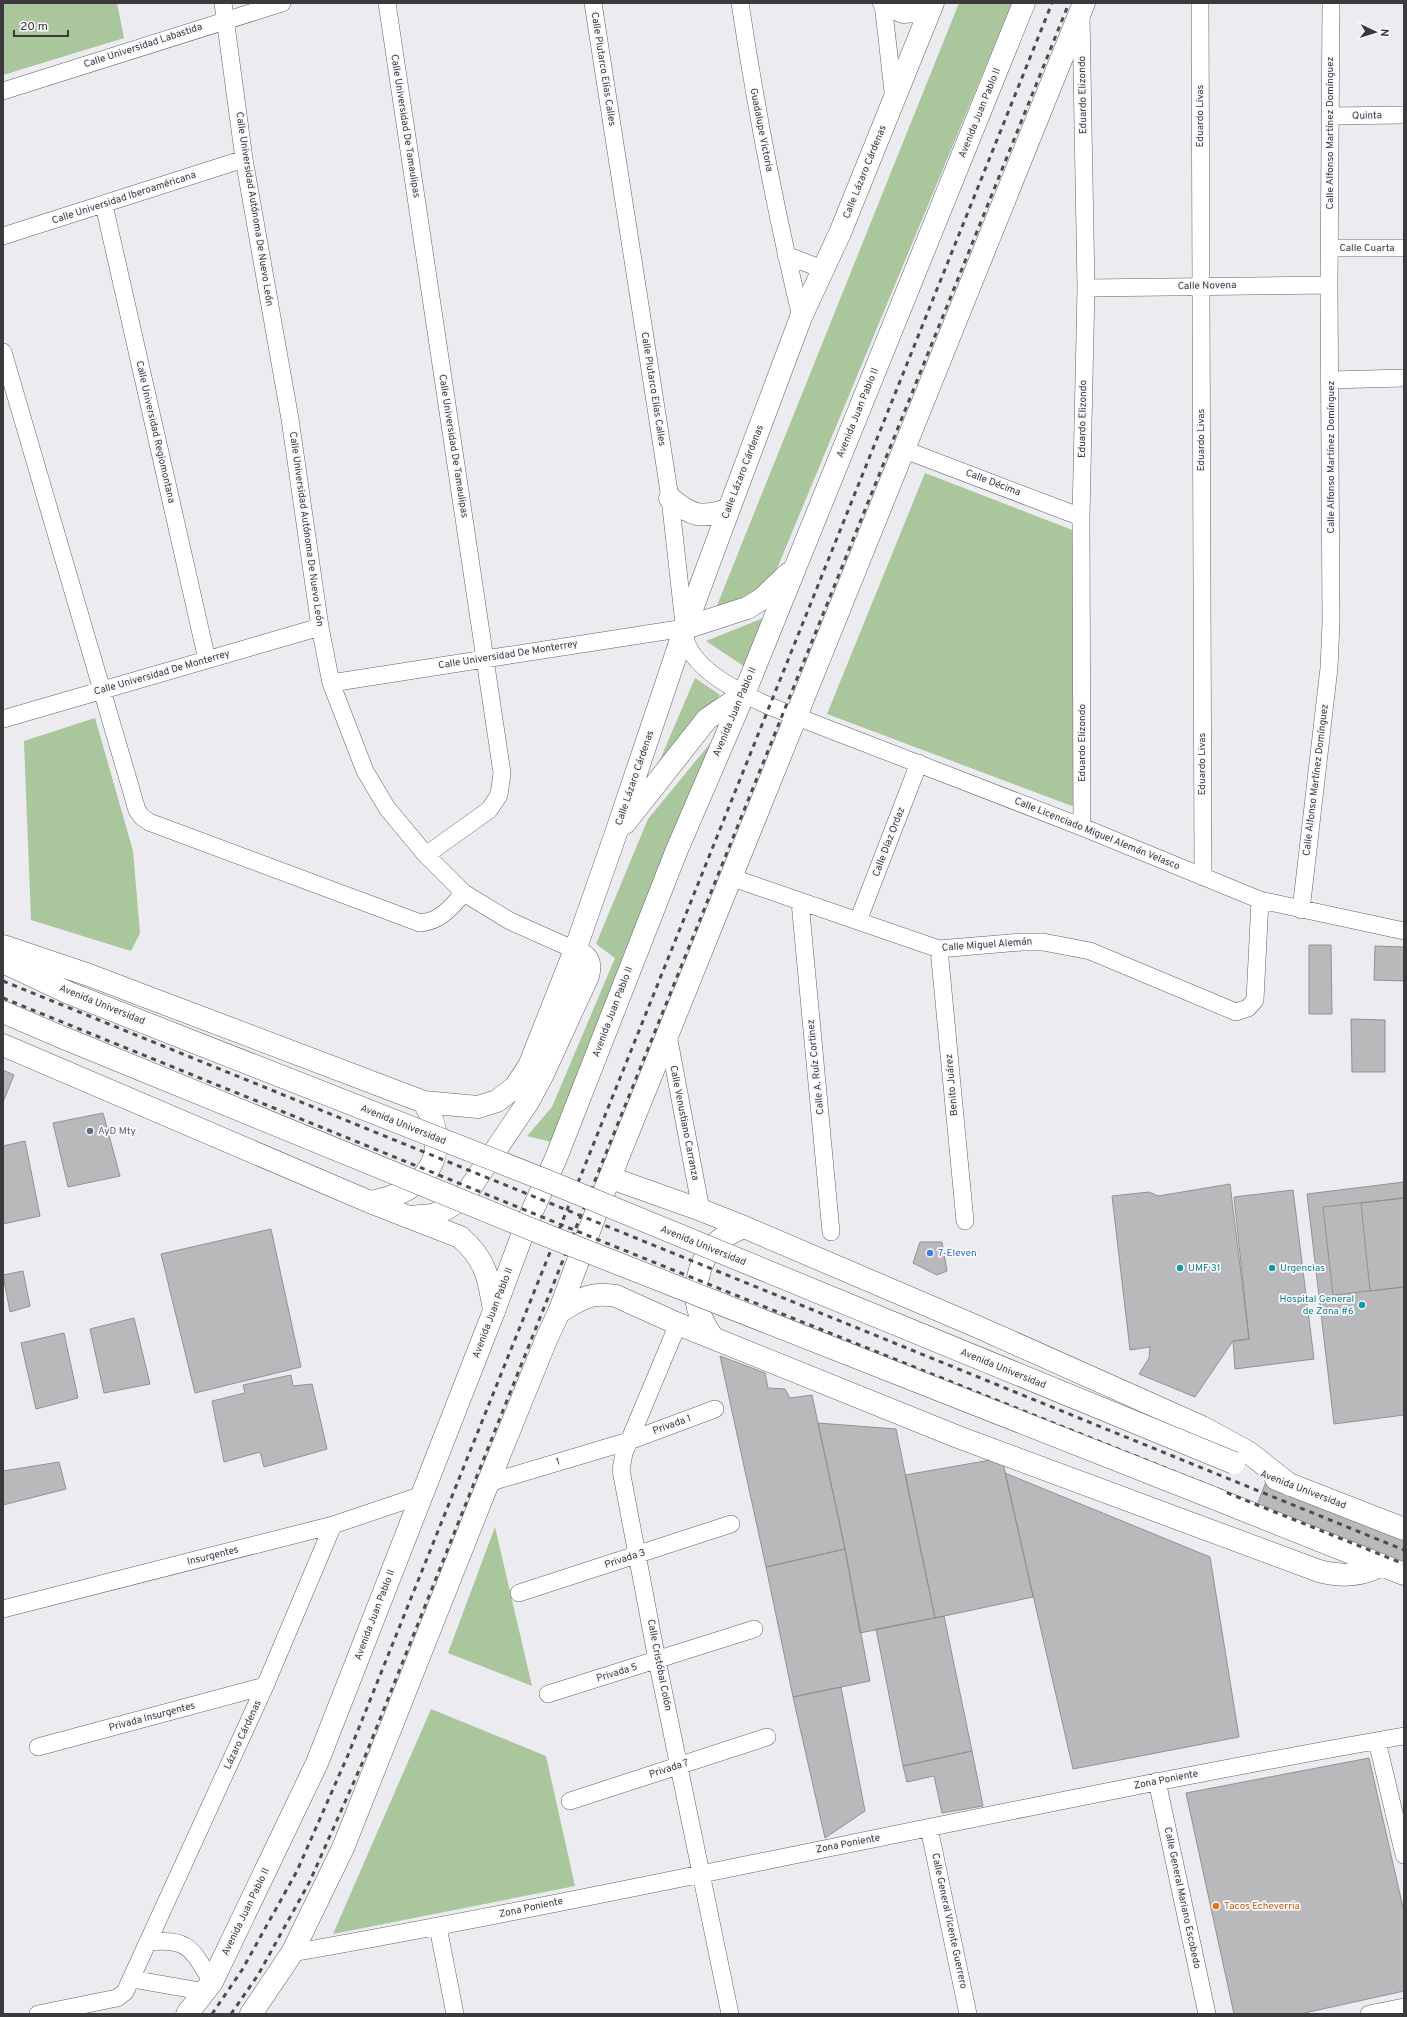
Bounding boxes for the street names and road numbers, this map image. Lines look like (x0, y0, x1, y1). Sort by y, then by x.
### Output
street label: Calle Plutarco Elías Calles (588, 11, 618, 127)
street label: Calle Universidad Labastida (82, 21, 204, 71)
street label: Calle Universidad De Tamaulipas (387, 53, 423, 199)
street label: Eduardo Elizondo (1076, 55, 1090, 134)
street label: Calle Alfonso Martínez Domínguez (1324, 56, 1337, 210)
street label: Avenida Juan Pablo II (956, 66, 1004, 160)
street label: Eduardo Livas (1194, 84, 1207, 147)
street label: Guadalupe Victoria (746, 87, 776, 173)
street label: Quinta (1352, 109, 1382, 123)
street label: Calle Universidad Autónoma De Nuevo León (232, 111, 276, 307)
street label: Calle Lázaro Cárdenas (840, 123, 890, 221)
street label: Calle Universidad Iberoaméricana (50, 169, 198, 227)
street label: Calle Cuarta (1339, 242, 1395, 255)
street label: Calle Novena (1177, 279, 1237, 293)
street label: Calle Plutarco Elías Calles (638, 331, 668, 447)
street label: Calle Universidad Regiomontana (132, 360, 178, 504)
street label: Avenida Juan Pablo II (834, 366, 882, 460)
street label: Calle Universidad De Tamaulipas (435, 373, 471, 519)
street label: Eduardo Elizondo (1076, 379, 1090, 458)
street label: Calle Alfonso Martínez Domínguez (1325, 380, 1338, 534)
street label: Eduardo Livas (1195, 408, 1208, 471)
street label: Calle Lázaro Cárdenas (719, 423, 767, 521)
street label: Calle Universidad Autónoma De Nuevo León (286, 431, 326, 627)
street label: Calle Décima (964, 467, 1022, 499)
street label: Calle Universidad De Monterrey (437, 638, 579, 672)
street label: Calle Universidad De Monterrey (92, 647, 232, 699)
street label: Avenida Juan Pablo II (710, 665, 760, 759)
street label: Calle Alfonso Martínez Domínguez (1300, 703, 1332, 857)
street label: Eduardo Elizondo (1076, 704, 1089, 782)
street label: Calle Lázaro Cárdenas (613, 728, 657, 827)
street label: Eduardo Livas (1196, 732, 1209, 795)
street label: Calle Licenciado Miguel Alemán Velasco (1012, 795, 1182, 873)
street label: Calle Díaz Ordaz (870, 805, 908, 879)
street label: Calle Miguel Alemán (941, 935, 1033, 955)
street label: Avenida Juan Pablo II (590, 965, 636, 1059)
street label: Avenida Universidad (57, 982, 147, 1028)
street label: Calle A. Ruíz Cortinez (805, 1019, 827, 1115)
street label: Benito Juárez (943, 1053, 961, 1117)
street label: Calle Venustiano Carranza (666, 1064, 702, 1182)
street label: Avenida Universidad (358, 1102, 448, 1148)
street label: Avenida Universidad (658, 1223, 748, 1269)
street label: Avenida Juan Pablo II (470, 1266, 516, 1360)
street label: Avenida Universidad (958, 1346, 1048, 1392)
street label: Privada 1 (651, 1412, 693, 1438)
street label: 1 (554, 1455, 562, 1469)
street label: Avenida Universidad (1258, 1468, 1348, 1512)
street label: Insurgentes (186, 1543, 240, 1569)
street label: Privada 3 (603, 1546, 647, 1572)
street label: Avenida Juan Pablo II (352, 1568, 398, 1662)
street label: Calle Cristóbal Colón (644, 1618, 674, 1712)
street label: Privada 5 (595, 1661, 639, 1685)
street label: Lázaro Cárdenas (221, 1698, 265, 1772)
street label: Privada Insurgentes (107, 1699, 197, 1735)
street label: Privada 7 (647, 1756, 691, 1782)
street label: Zona Poniente (1133, 1767, 1199, 1793)
street label: Calle General Mariano Escobedo (1161, 1826, 1203, 1970)
street label: Zona Poniente (815, 1831, 881, 1857)
street label: Calle General Vicente Guerrero (928, 1852, 970, 1990)
street label: Avenida Juan Pablo II (219, 1866, 273, 1958)
street label: Zona Poniente (498, 1895, 564, 1921)

